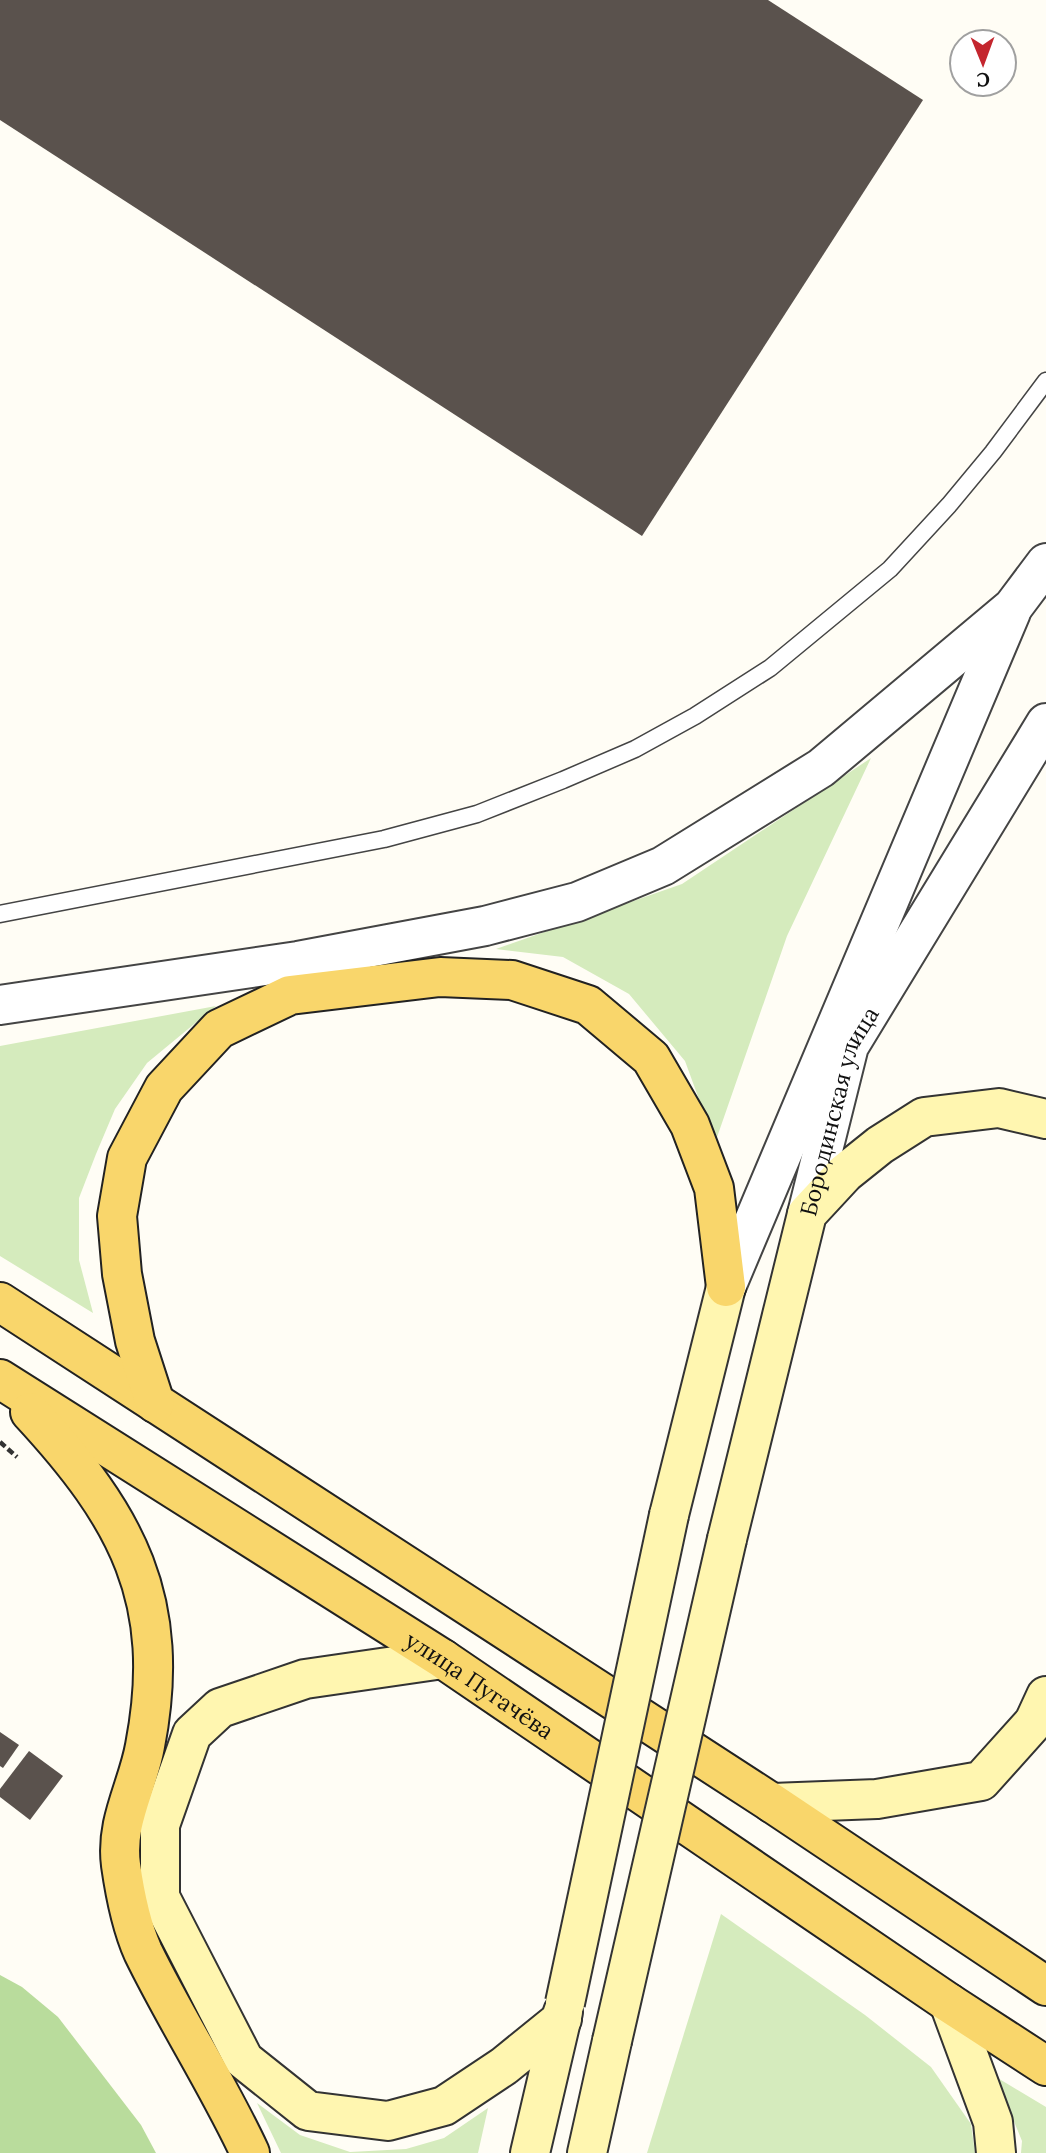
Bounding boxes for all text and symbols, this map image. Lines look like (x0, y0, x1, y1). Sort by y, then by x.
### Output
north arrow (948, 28, 1018, 98)
text: С (977, 68, 990, 92)
street label: Бородинская улица (793, 1001, 884, 1219)
street label: улица Пугачёва (400, 1625, 560, 1745)

